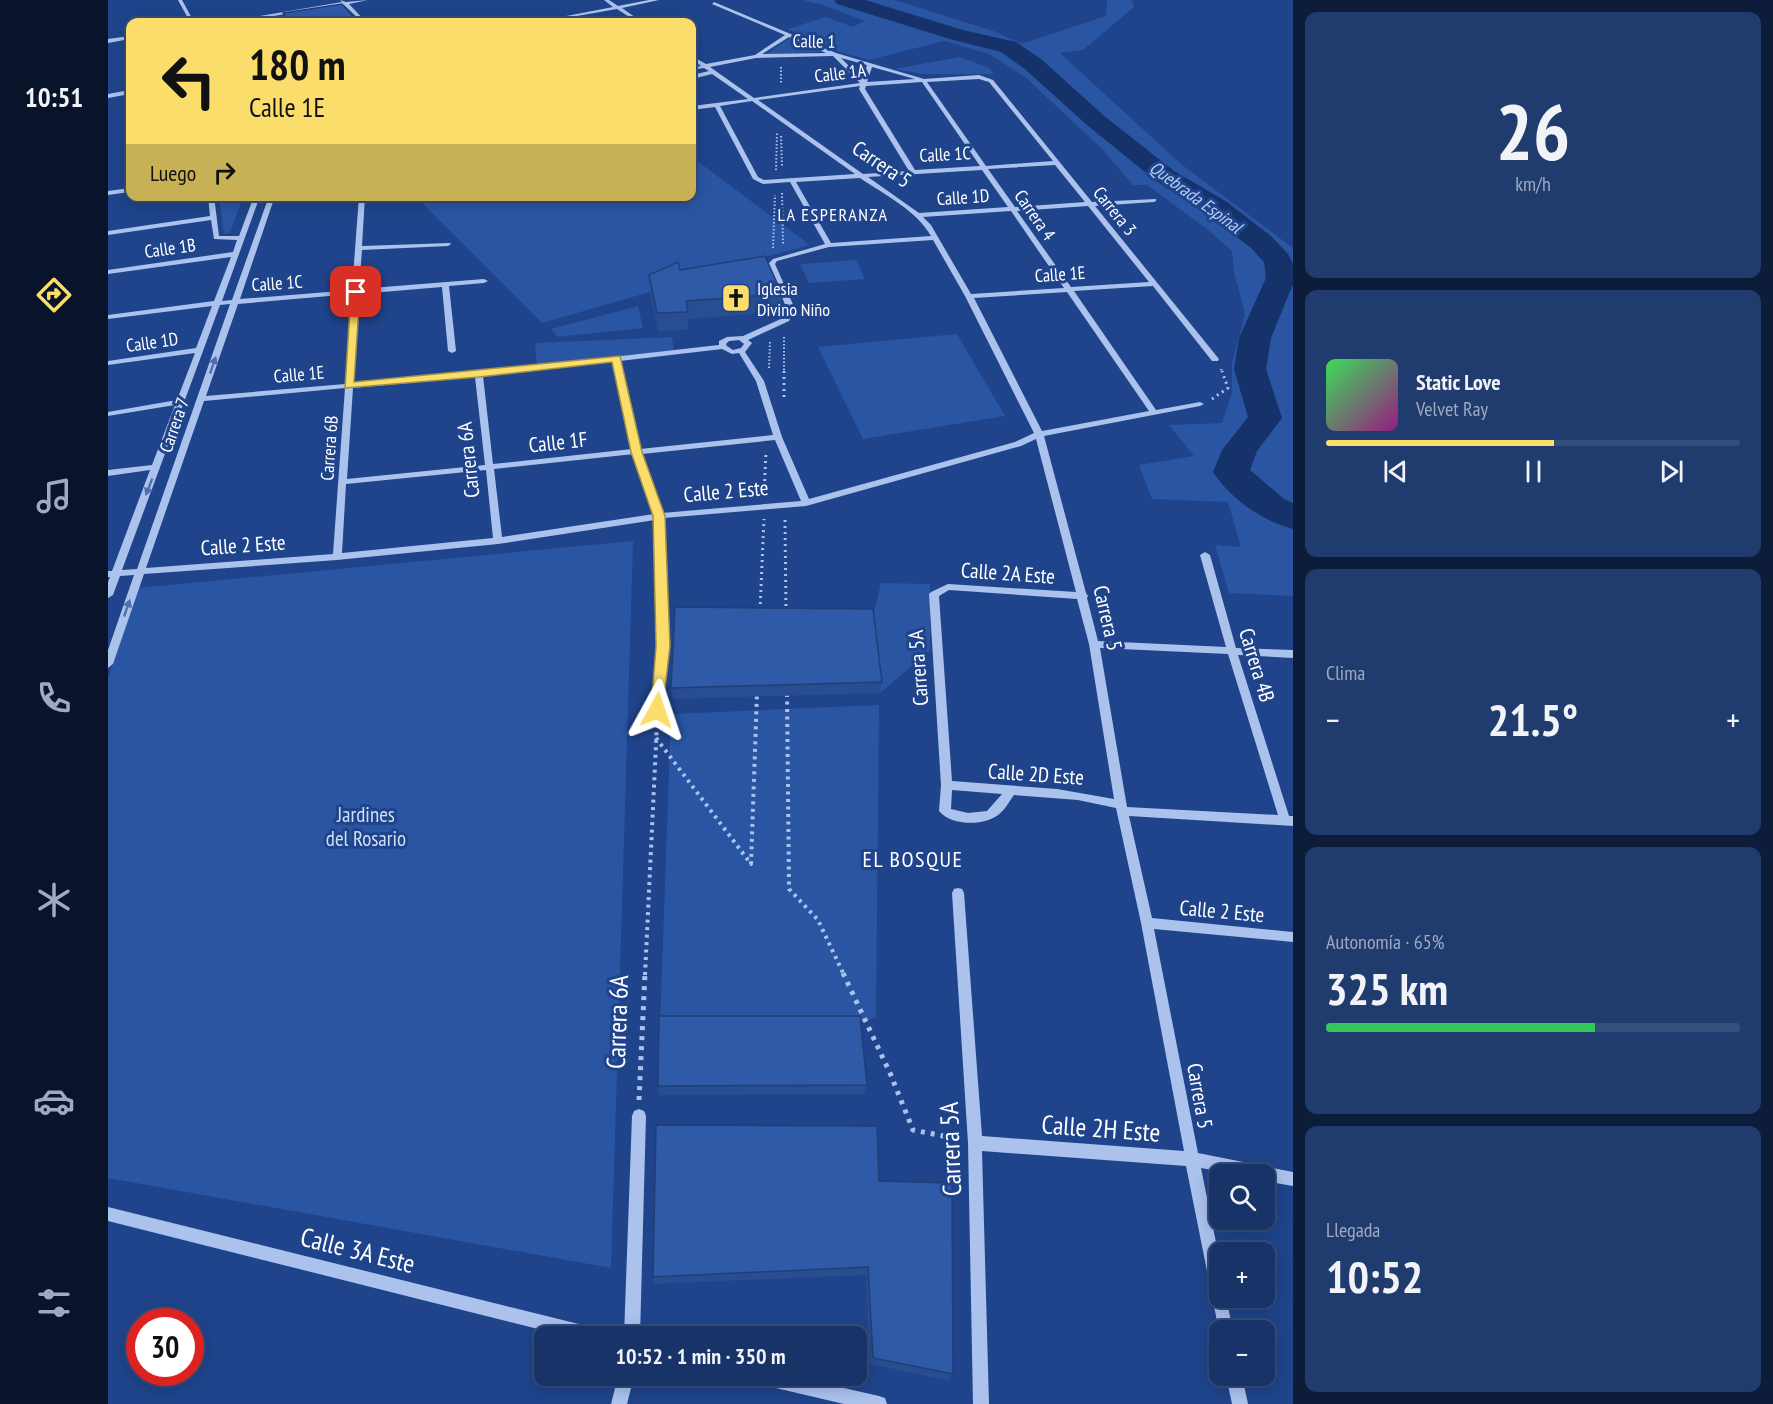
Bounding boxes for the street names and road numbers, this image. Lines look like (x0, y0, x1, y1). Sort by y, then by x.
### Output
street label: Calle 1 (792, 29, 836, 53)
street label: Calle 1A (813, 58, 867, 88)
street label: Carrera 5 (847, 134, 917, 194)
street label: Calle 1C (919, 141, 971, 167)
street label: Carrera 3 (1088, 182, 1142, 240)
street label: Calle 1D (936, 184, 990, 210)
street label: Carrera 4 (1009, 185, 1061, 245)
street label: Calle 1B (143, 233, 197, 263)
street label: Calle 1E (1034, 261, 1086, 287)
street label: Calle 1C (251, 270, 303, 296)
street label: Calle 1D (124, 327, 180, 357)
street label: Calle 1E (273, 360, 325, 388)
street label: Carrera 7 (154, 395, 194, 455)
street label: Carrera 6B (315, 415, 343, 481)
street label: Carrera 6A (451, 421, 485, 499)
street label: Calle 1F (527, 426, 589, 458)
street label: Calle 2 Este (683, 474, 769, 508)
street label: Calle 2 Este (200, 529, 286, 561)
street label: Calle 2A Este (960, 556, 1056, 590)
street label: Carrera 5 (1087, 583, 1129, 653)
street label: Carrera 4B (1233, 625, 1281, 705)
street label: Carrera 5A (902, 629, 934, 707)
street label: Calle 2D Este (987, 757, 1085, 791)
street label: Calle 2 Este (1179, 894, 1265, 928)
street label: Carrera 6A (599, 974, 635, 1070)
street label: Carrera 5 (1181, 1061, 1219, 1131)
street label: Carrera 5A (932, 1101, 968, 1197)
street label: Calle 2H Este (1040, 1107, 1162, 1149)
street label: Calle 3A Este (297, 1220, 419, 1280)

